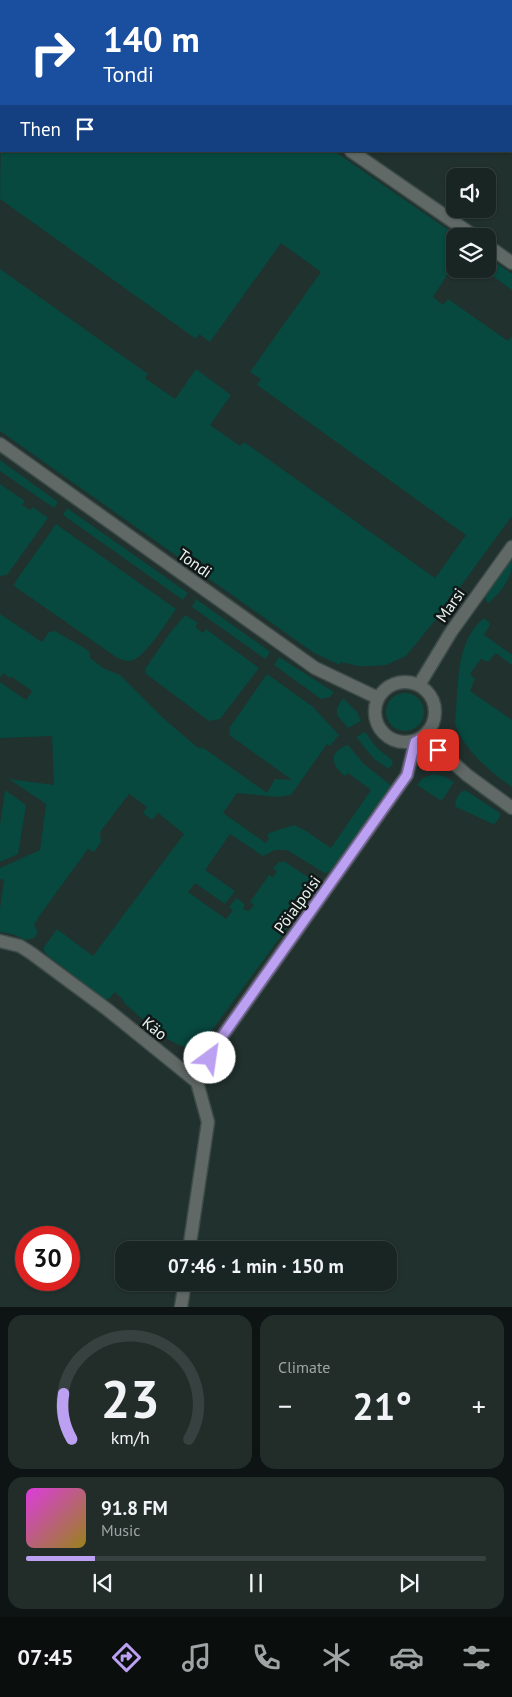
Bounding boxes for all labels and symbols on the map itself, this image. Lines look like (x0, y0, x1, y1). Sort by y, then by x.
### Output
street label: Tondi (174, 544, 216, 582)
street label: Marsi (431, 584, 469, 626)
pin (417, 729, 459, 771)
street label: Pöialpoisi (269, 871, 325, 937)
street label: Käo (138, 1012, 172, 1044)
position arrow (183, 1031, 235, 1083)
speed limit sign: 30 (15, 1226, 80, 1291)

